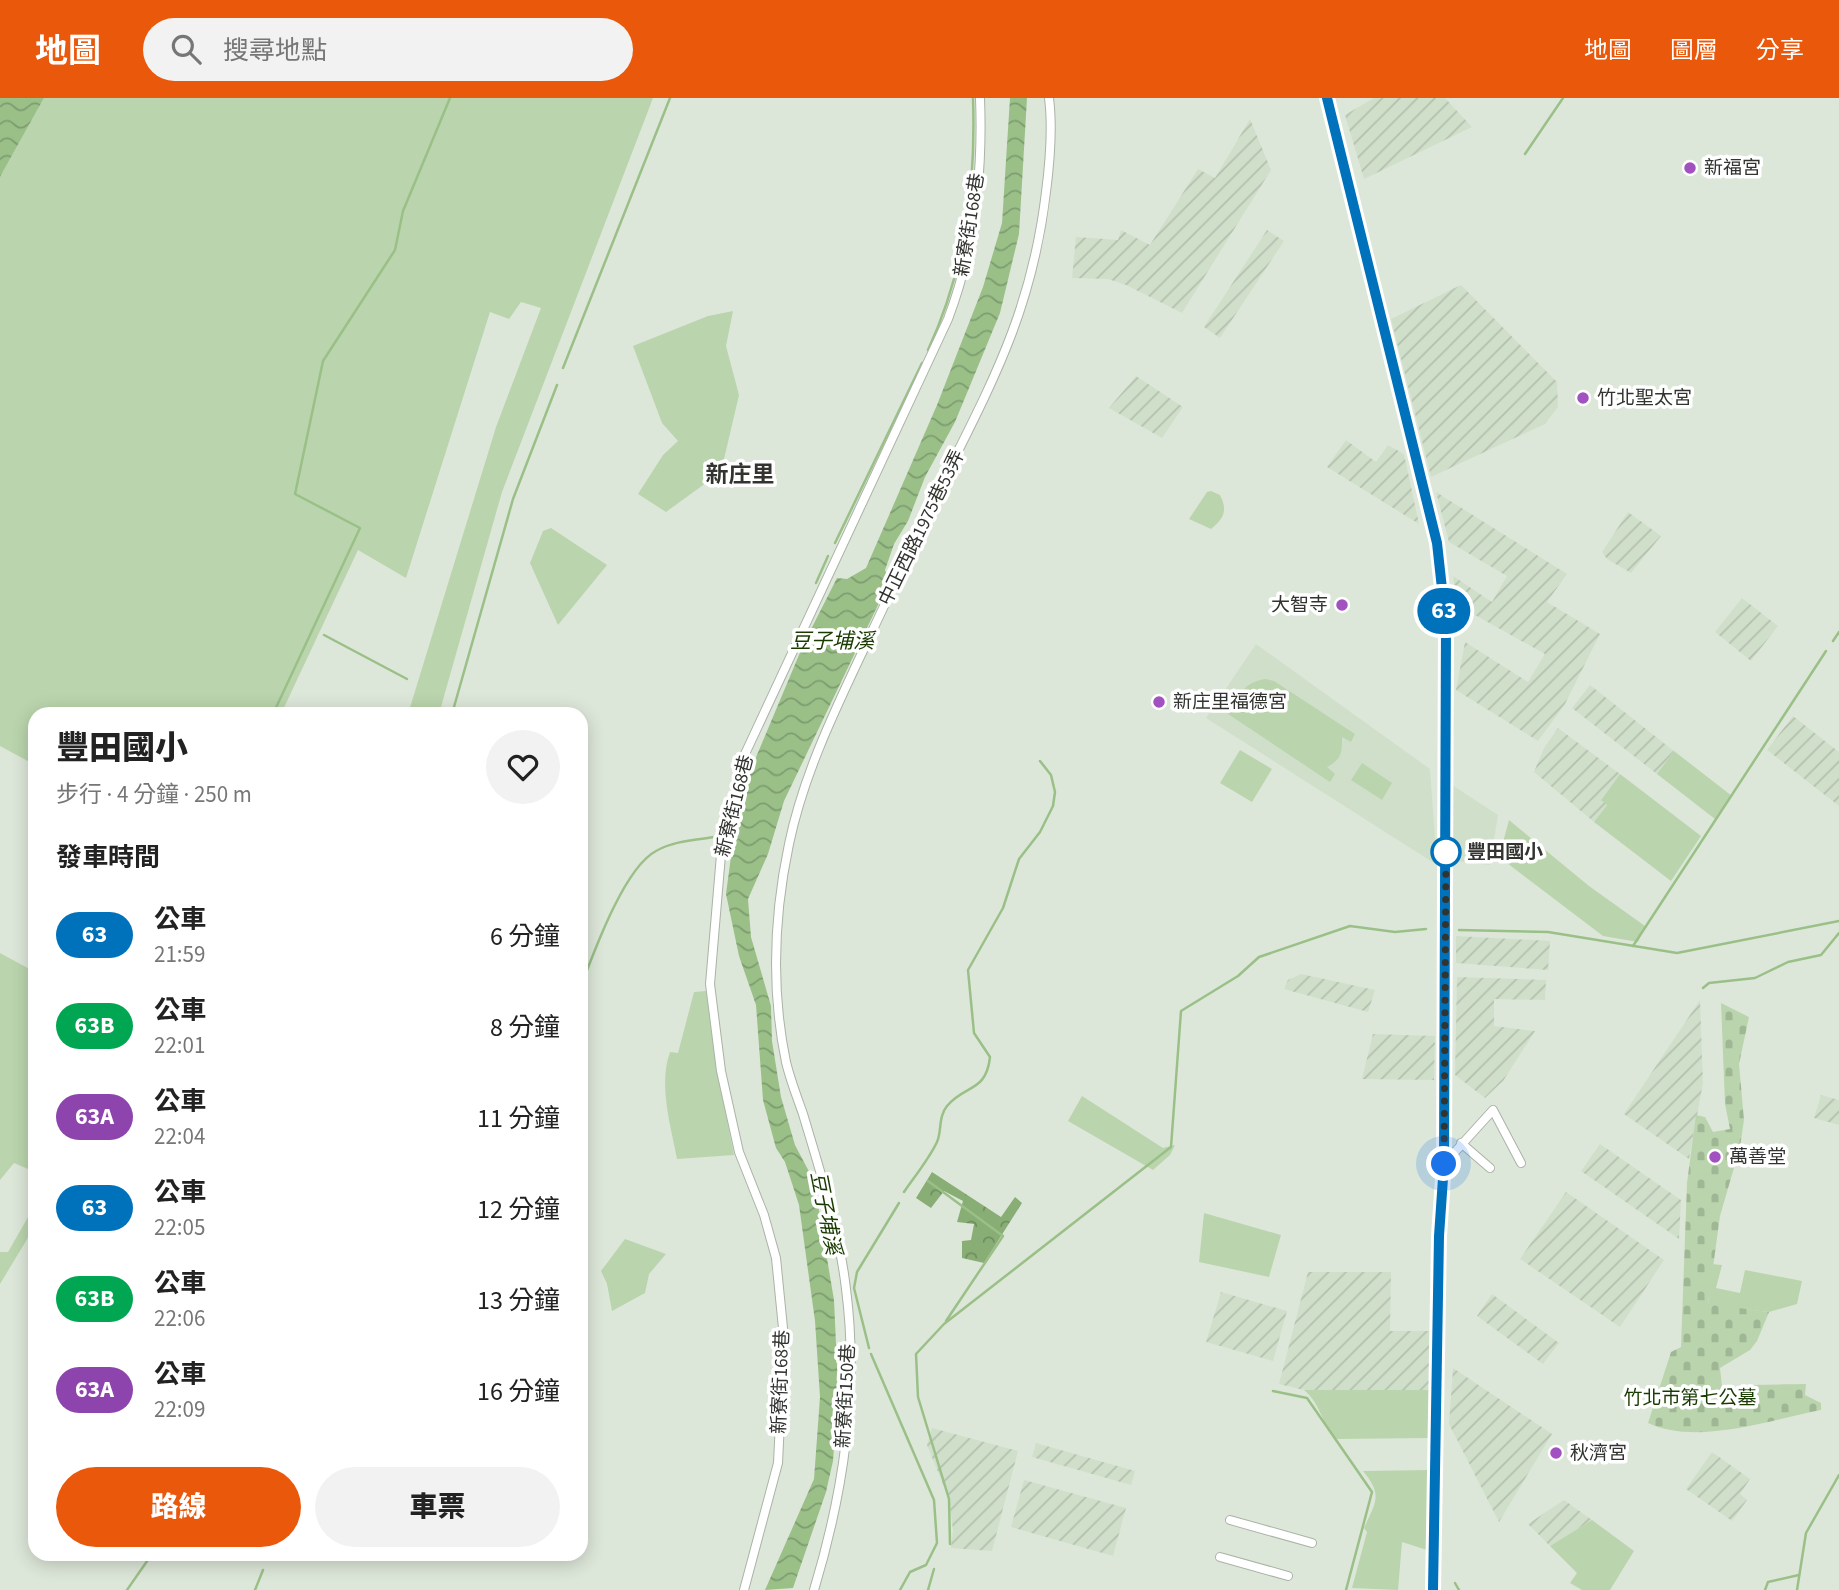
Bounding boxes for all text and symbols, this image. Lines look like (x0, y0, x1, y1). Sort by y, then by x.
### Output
search box (143, 18, 633, 81)
text: 地圖 (35, 28, 101, 75)
icon: search (167, 30, 205, 68)
text: 搜尋地點 (223, 32, 327, 69)
text: 地圖 (1584, 33, 1632, 68)
text: 圖層 (1670, 33, 1718, 68)
text: 分享 (1756, 33, 1804, 68)
place label: 新福宮 (1704, 155, 1761, 182)
marker: 新福宮 (1682, 160, 1698, 176)
street label: 新寮街168巷 (949, 171, 991, 279)
place label: 竹北聖太宮 (1597, 385, 1692, 412)
marker: 竹北聖太宮 (1575, 390, 1591, 406)
street label: 中正西路1975巷53弄 (872, 445, 972, 611)
district label: 新庄里 (706, 458, 775, 491)
line badge: 63 (1412, 588, 1476, 634)
place label: 大智寺 (1271, 592, 1328, 619)
text: 63 (1431, 593, 1457, 628)
marker: 大智寺 (1334, 597, 1350, 613)
water label: 豆子埔溪 (790, 626, 877, 656)
place label: 新庄里福德宮 (1173, 689, 1287, 716)
marker: 新庄里福德宮 (1151, 694, 1167, 710)
text: 豐田國小 (56, 725, 188, 772)
button: heart (486, 730, 560, 804)
street label: 新寮街168巷 (709, 752, 761, 860)
text: 步行 · 4 分鐘 · 250 m (56, 778, 252, 811)
marker: 豐田國小 (1431, 837, 1461, 867)
text: 發車時間 (56, 839, 160, 876)
place label: 豐田國小 (1467, 839, 1543, 866)
text: 公車 (154, 901, 206, 938)
text: 63 (82, 917, 107, 952)
text: 6 分鐘 (490, 918, 560, 955)
text: 21:59 (154, 938, 205, 971)
text: 公車 (154, 992, 206, 1029)
text: 63B (75, 1008, 114, 1043)
text: 8 分鐘 (490, 1009, 560, 1046)
text: 22:01 (154, 1029, 205, 1062)
text: 公車 (154, 1083, 206, 1120)
text: 63A (75, 1099, 114, 1134)
text: 11 分鐘 (477, 1100, 560, 1137)
text: 22:04 (154, 1120, 205, 1153)
place label: 萬善堂 (1729, 1144, 1786, 1171)
your location (1426, 1146, 1461, 1181)
marker: 萬善堂 (1707, 1149, 1723, 1165)
water label: 豆子埔溪 (803, 1169, 849, 1260)
text: 公車 (154, 1174, 206, 1211)
text: 63 (82, 1190, 107, 1225)
text: 12 分鐘 (477, 1191, 560, 1228)
text: 22:05 (154, 1211, 205, 1244)
text: 公車 (154, 1265, 206, 1302)
text: 63B (75, 1281, 114, 1316)
text: 13 分鐘 (477, 1282, 560, 1319)
text: 22:06 (154, 1302, 205, 1335)
street label: 新寮街168巷 (766, 1329, 796, 1435)
street label: 新寮街150巷 (830, 1343, 862, 1449)
text: 公車 (154, 1356, 206, 1393)
text: 63A (75, 1372, 114, 1407)
text: 16 分鐘 (477, 1373, 560, 1410)
park label: 竹北市第七公墓 (1623, 1385, 1757, 1412)
text: 22:09 (154, 1393, 205, 1426)
place label: 秋濟宮 (1570, 1440, 1627, 1467)
marker: 秋濟宮 (1548, 1445, 1564, 1461)
button: 路線 (56, 1467, 301, 1547)
button: 車票 (315, 1467, 560, 1547)

